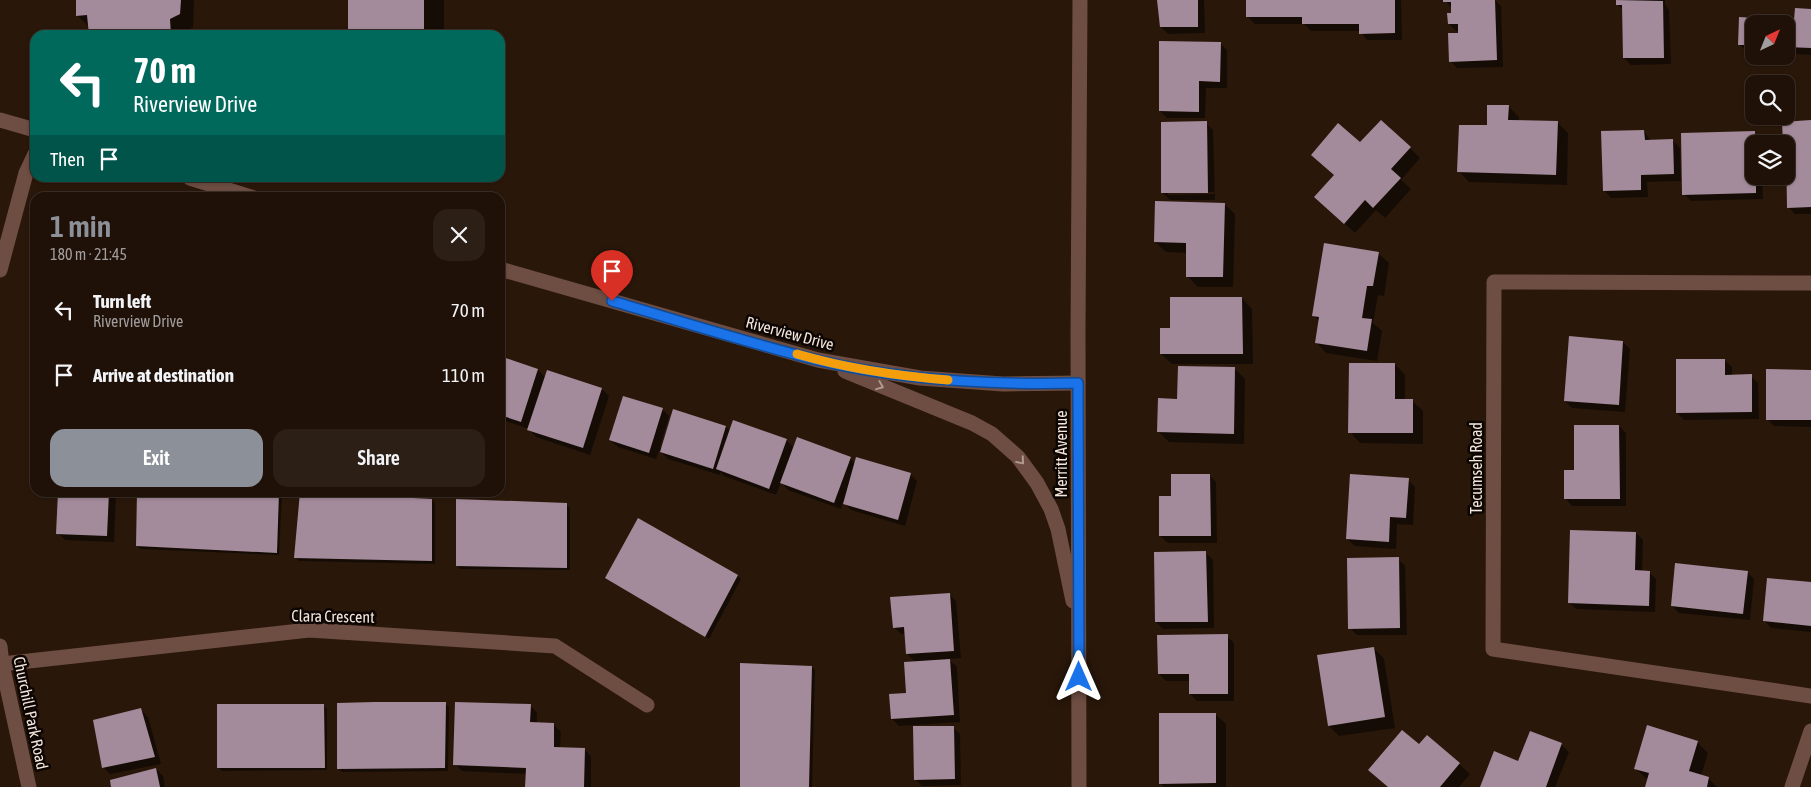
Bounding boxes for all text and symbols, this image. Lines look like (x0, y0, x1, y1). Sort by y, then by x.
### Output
north arrow (1745, 15, 1795, 65)
map controls (1745, 15, 1795, 185)
icon: left (50, 50, 115, 115)
text: 70 m (133, 50, 196, 90)
button: search (1745, 75, 1795, 125)
text: Riverview Drive (133, 91, 257, 117)
button: layers (1745, 135, 1795, 185)
icon: arrive (95, 145, 123, 173)
text: Then (50, 148, 85, 170)
text: 1 min (50, 209, 111, 243)
button: close (433, 209, 485, 261)
text: 180 m · 21:45 (50, 245, 127, 263)
pin (591, 250, 633, 301)
icon: arrive (598, 257, 626, 285)
text: Turn left (93, 290, 151, 312)
icon: left (50, 296, 78, 324)
text: 70 m (451, 299, 485, 321)
text: Riverview Drive (93, 312, 183, 330)
street label: Riverview Drive (744, 313, 836, 353)
icon: arrive (50, 361, 78, 389)
text: Arrive at destination (93, 364, 234, 386)
text: 110 m (442, 364, 485, 386)
one-way arrow (875, 380, 883, 390)
street label: Merritt Avenue (1052, 411, 1070, 497)
street label: Tecumseh Road (1467, 422, 1485, 514)
button: Exit (50, 429, 263, 487)
button: Share (273, 429, 485, 487)
one-way arrow (1015, 456, 1024, 465)
street label: Clara Crescent (291, 606, 375, 626)
position arrow (1052, 650, 1104, 702)
street label: Churchill Park Road (10, 655, 52, 771)

